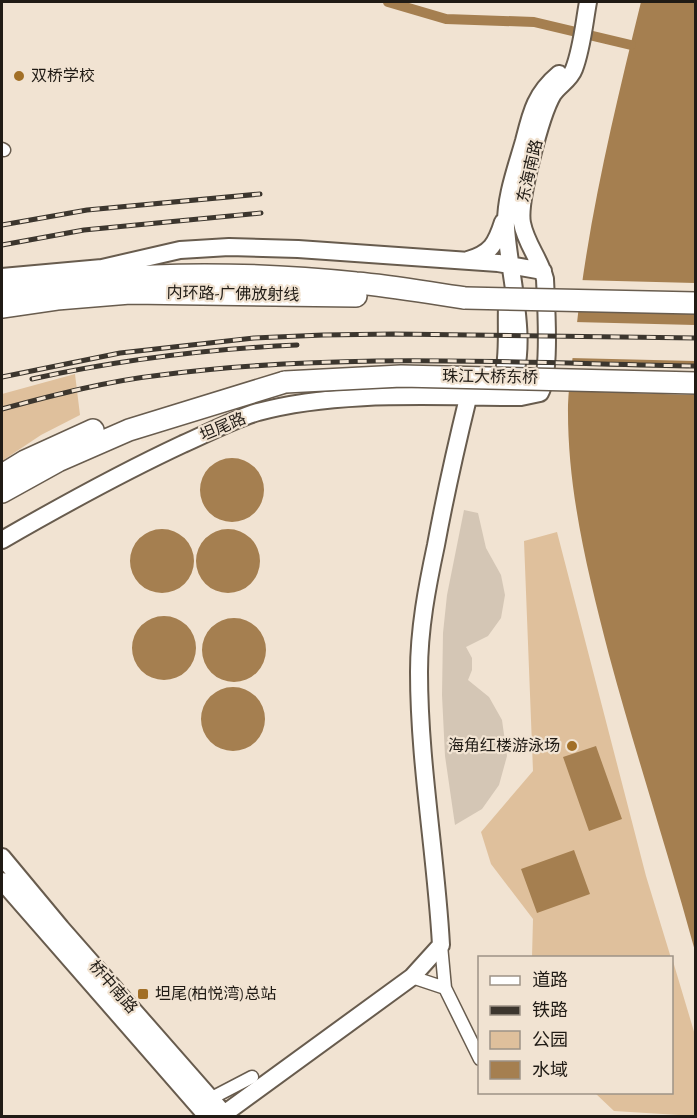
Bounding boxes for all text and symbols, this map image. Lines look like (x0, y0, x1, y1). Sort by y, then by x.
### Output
place label: 双桥学校 (31, 67, 95, 84)
marker: 双桥学校 (12, 69, 26, 83)
street label: 东海南路 (514, 138, 545, 204)
street label: 内环路-广佛放射线 (166, 284, 300, 303)
street label: 珠江大桥东桥 (442, 367, 538, 386)
street label: 坦尾路 (197, 409, 248, 444)
place label: 海角红楼游泳场 (448, 736, 560, 754)
marker: 海角红楼游泳场 (565, 739, 579, 753)
legend (478, 956, 673, 1094)
street label: 桥中南路 (86, 957, 141, 1016)
text: 道路 (532, 970, 568, 990)
place label: 坦尾(柏悦湾)总站 (155, 985, 277, 1002)
marker: 坦尾(柏悦湾)总站 (136, 987, 150, 1001)
text: 铁路 (532, 1000, 568, 1020)
text: 公园 (532, 1031, 568, 1050)
text: 水域 (532, 1061, 568, 1080)

